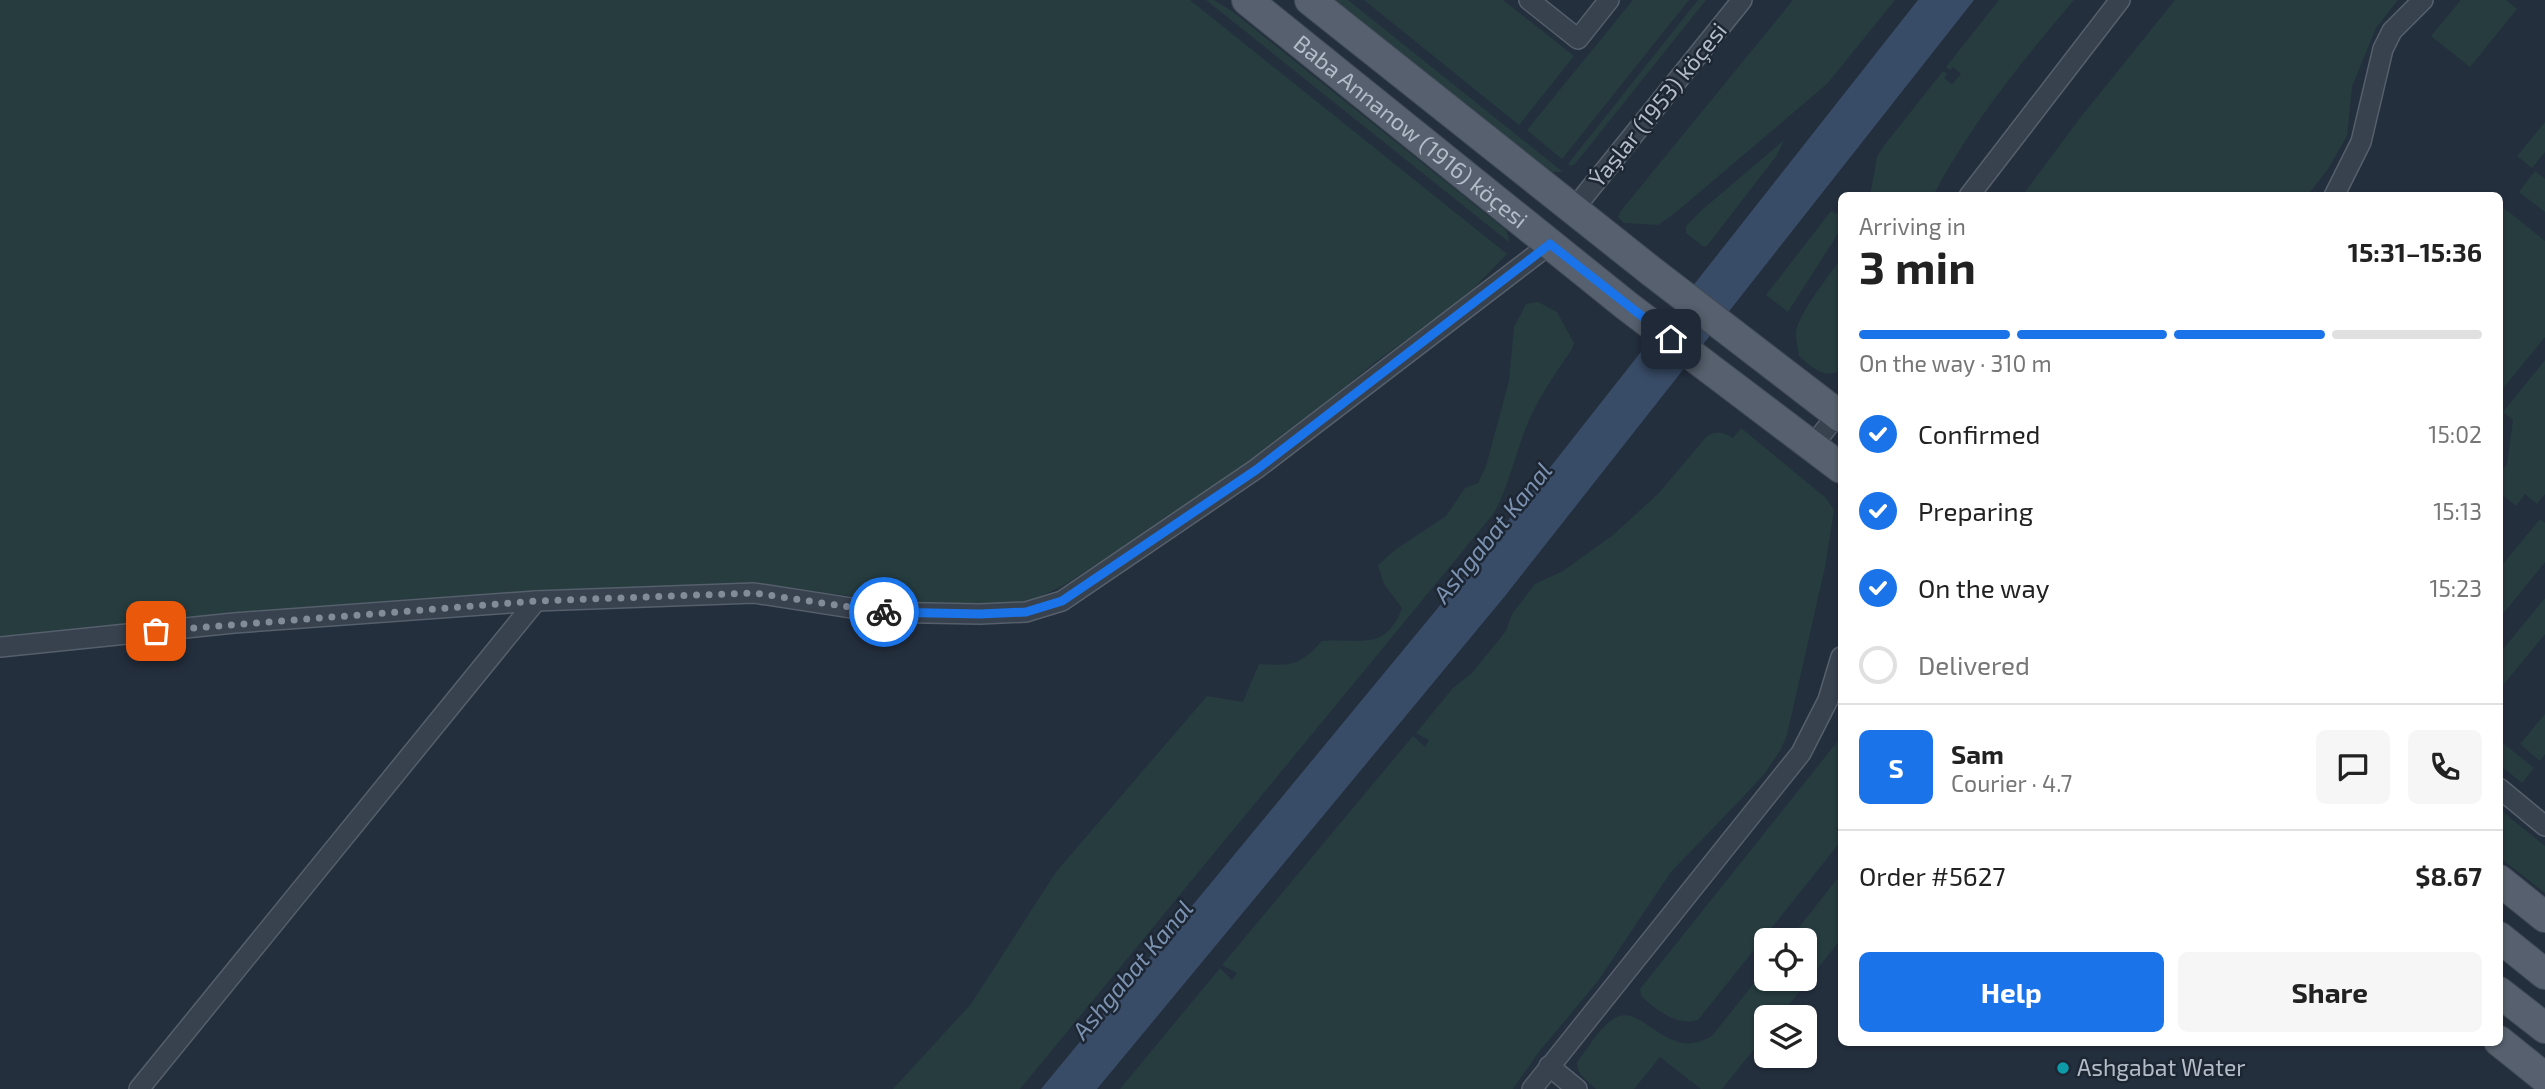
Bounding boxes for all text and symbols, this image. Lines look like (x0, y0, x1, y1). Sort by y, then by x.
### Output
street label: Ýaşlar (1953) köçesi (1582, 17, 1733, 193)
street label: Baba Annanow (1916) köçesi (1289, 28, 1534, 233)
text: Arriving in (1859, 212, 1966, 240)
text: 15:31–15:36 (2348, 236, 2482, 267)
text: 3 min (1859, 238, 1976, 293)
pin (1641, 309, 1701, 369)
icon: home (1652, 320, 1690, 358)
text: On the way · 310 m (1859, 349, 2052, 377)
icon: check (1859, 415, 1897, 453)
text: Confirmed (1918, 418, 2041, 449)
text: 15:02 (2428, 420, 2482, 448)
water label: Ashgabat Kanal (1426, 456, 1557, 609)
icon: check (1859, 492, 1897, 530)
text: Preparing (1918, 495, 2033, 526)
text: 15:13 (2433, 497, 2482, 525)
icon: check (1859, 569, 1897, 607)
text: On the way (1918, 572, 2049, 603)
text: 15:23 (2429, 574, 2482, 602)
courier (849, 577, 919, 647)
icon: bike (865, 593, 903, 631)
pin (126, 601, 186, 661)
icon: bag (137, 612, 175, 650)
text: Delivered (1918, 649, 2030, 680)
button: chat (2316, 730, 2390, 804)
button: phone (2408, 730, 2482, 804)
text: Sam (1951, 738, 2004, 769)
text: S (1888, 752, 1904, 783)
text: Courier · 4.7 (1951, 769, 2072, 797)
text: Order #5627 (1859, 860, 2006, 891)
text: $8.67 (2415, 860, 2482, 891)
water label: Ashgabat Kanal (1065, 894, 1198, 1045)
map controls (1754, 928, 1817, 1068)
button: locate (1754, 928, 1817, 991)
button: Help (1859, 952, 2164, 1032)
button: Share (2178, 952, 2482, 1032)
button: layers (1754, 1005, 1817, 1068)
place label: Ashgabat Water (2077, 1053, 2246, 1081)
marker: Ashgabat Water (2055, 1060, 2071, 1076)

